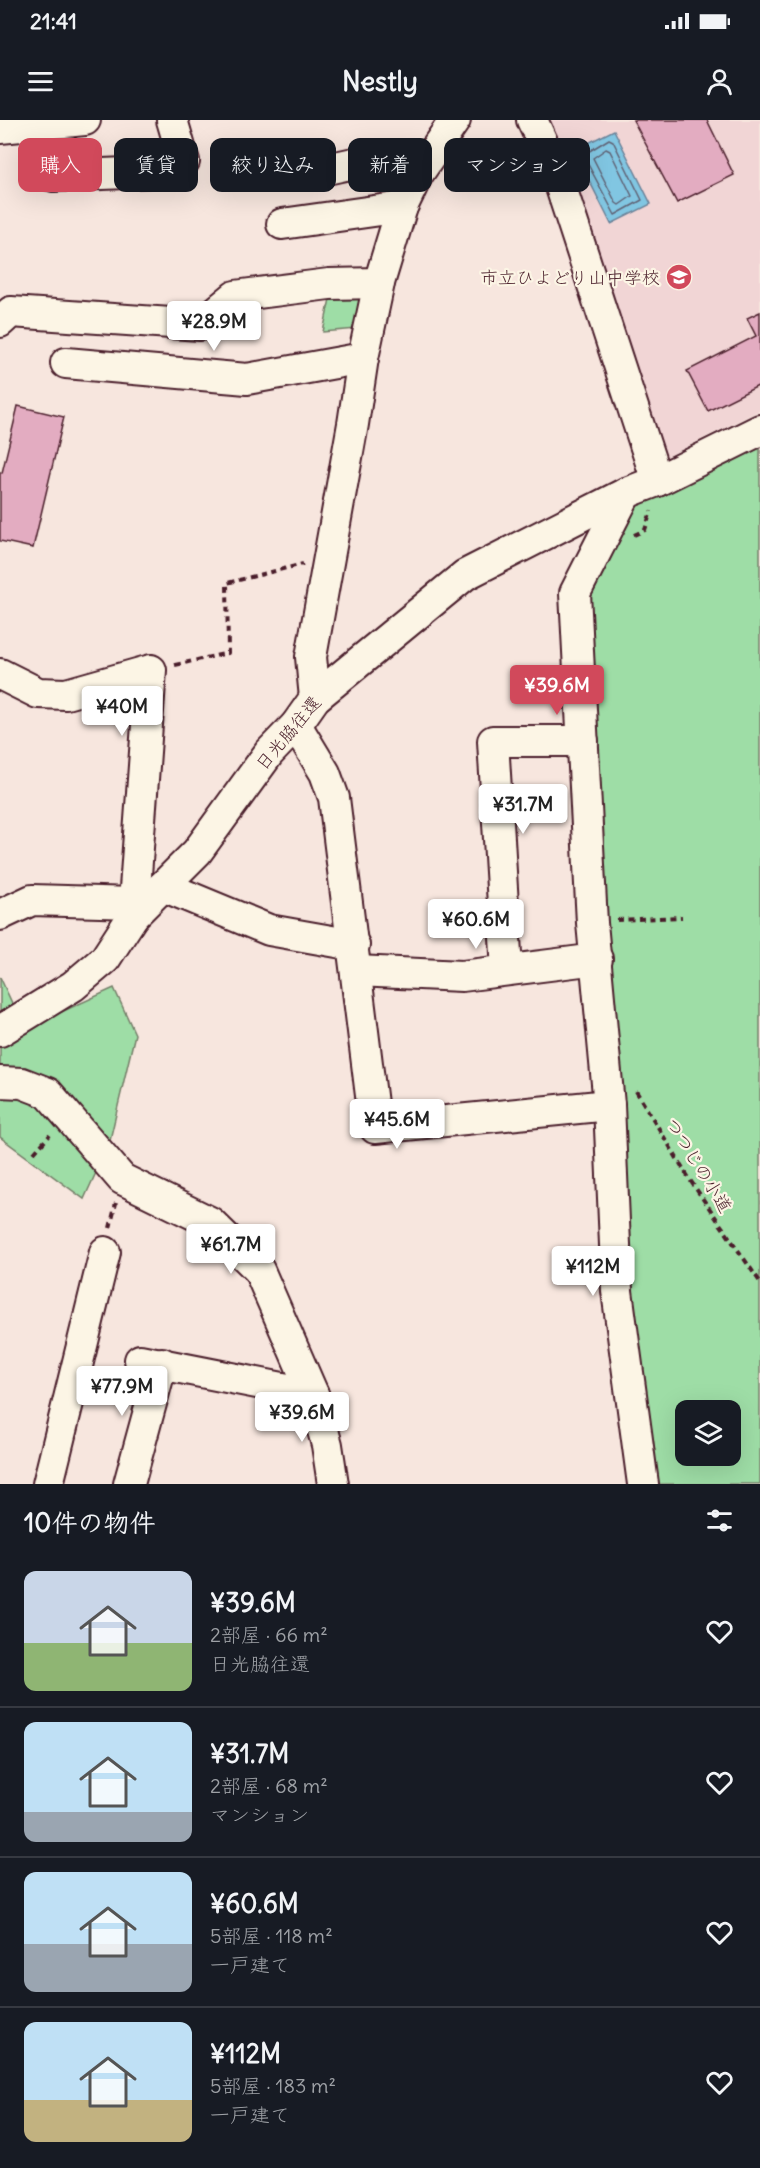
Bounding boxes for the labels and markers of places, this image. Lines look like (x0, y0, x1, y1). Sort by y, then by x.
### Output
school or university icon: 市立ひよどり山中学校 (664, 262, 694, 292)
place label: 市立ひよどり山中学校 (480, 266, 660, 289)
pin: ¥28.9M (165, 301, 263, 352)
pin: ¥39.6M (508, 665, 606, 716)
pin: ¥40M (86, 686, 158, 737)
pin: ¥31.7M (474, 784, 572, 835)
pin: ¥60.6M (427, 899, 525, 950)
pin: ¥45.6M (348, 1099, 446, 1150)
pin: ¥61.7M (182, 1224, 280, 1275)
pin: ¥112M (551, 1246, 635, 1297)
pin: ¥77.9M (73, 1366, 171, 1417)
pin: ¥39.6M (253, 1392, 351, 1443)

